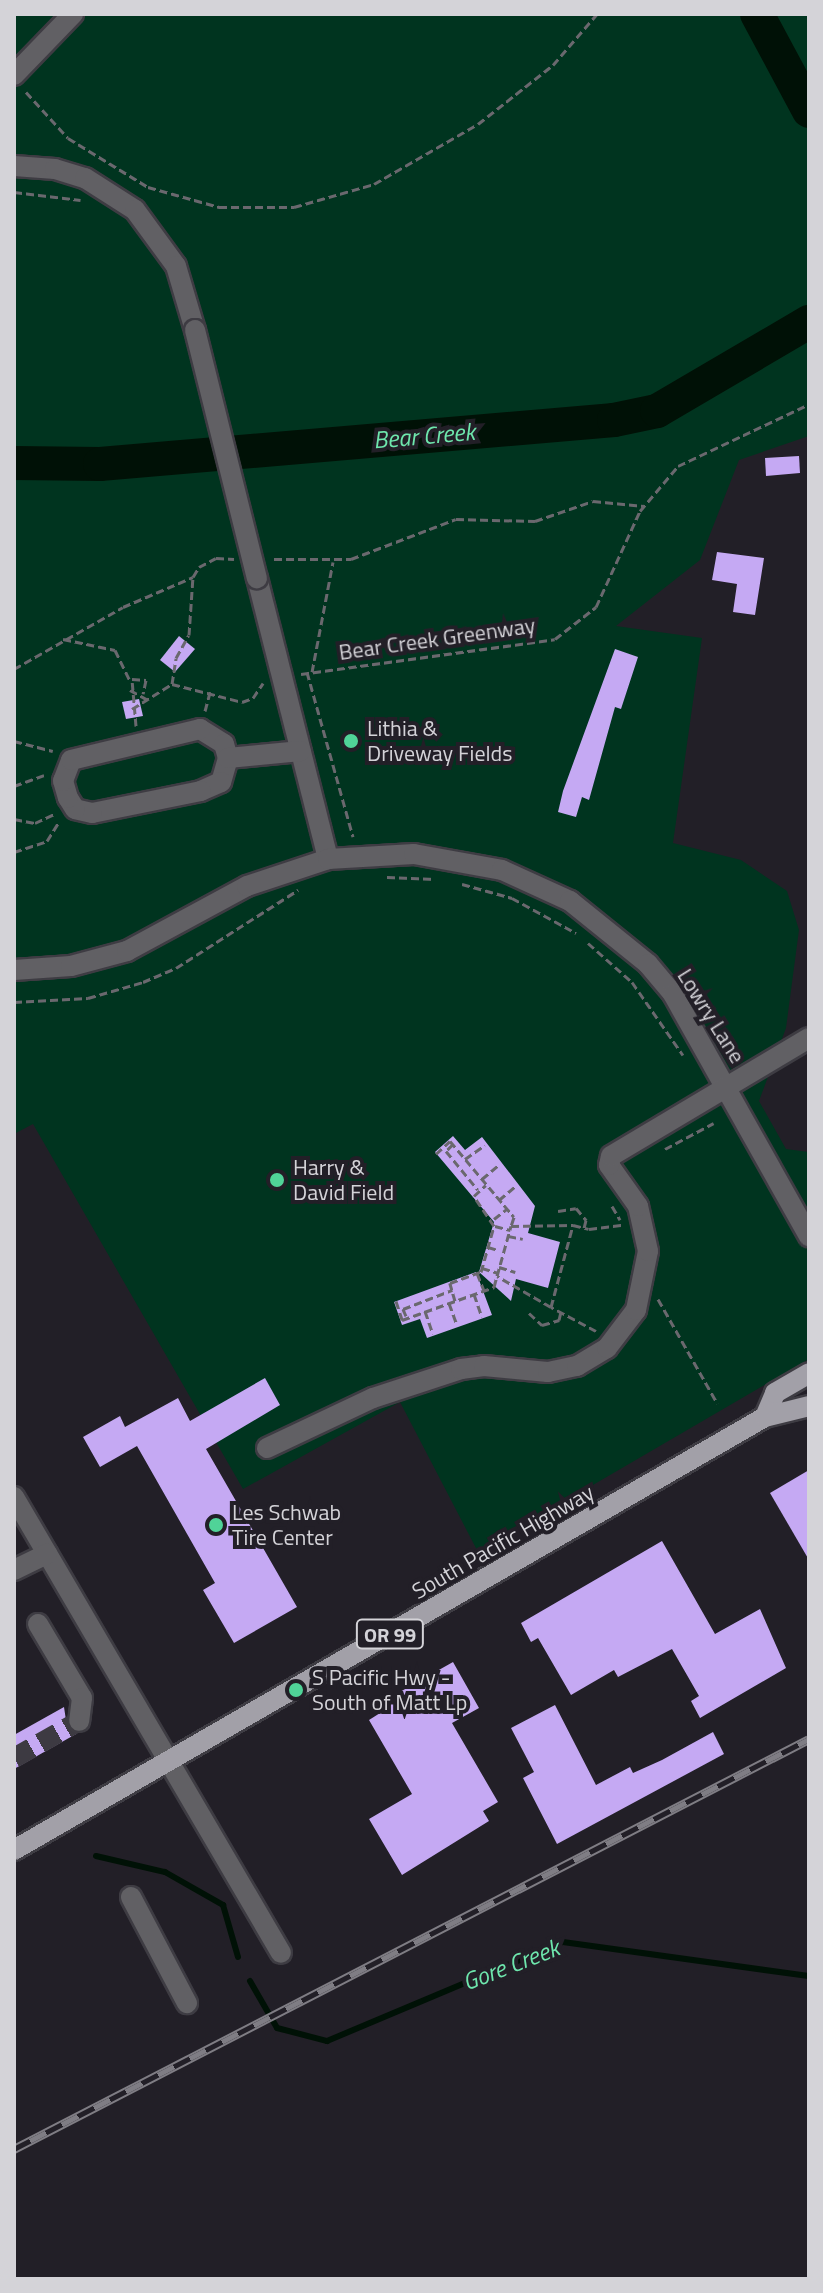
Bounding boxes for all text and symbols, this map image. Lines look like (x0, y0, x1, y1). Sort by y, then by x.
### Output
water label: Bear Creek (372, 417, 476, 455)
street label: Bear Creek Greenway (337, 612, 537, 666)
place label: Lithia & Driveway Fields (367, 715, 512, 766)
marker: Lithia & Driveway Fields (342, 732, 360, 750)
street label: Lowry Lane (672, 964, 750, 1068)
place label: Harry & David Field (293, 1154, 394, 1206)
marker: Harry & David Field (268, 1171, 286, 1189)
street label: South Pacific Highway (407, 1479, 599, 1605)
place label: Les Schwab Tire Center (232, 1499, 341, 1550)
marker: Les Schwab Tire Center (207, 1516, 225, 1534)
road number: OR 99 (354, 1618, 426, 1650)
place label: S Pacific Hwy - South of Matt Lp (312, 1664, 467, 1716)
marker: S Pacific Hwy - South of Matt Lp (287, 1681, 305, 1699)
water label: Gore Creek (458, 1933, 564, 1997)

